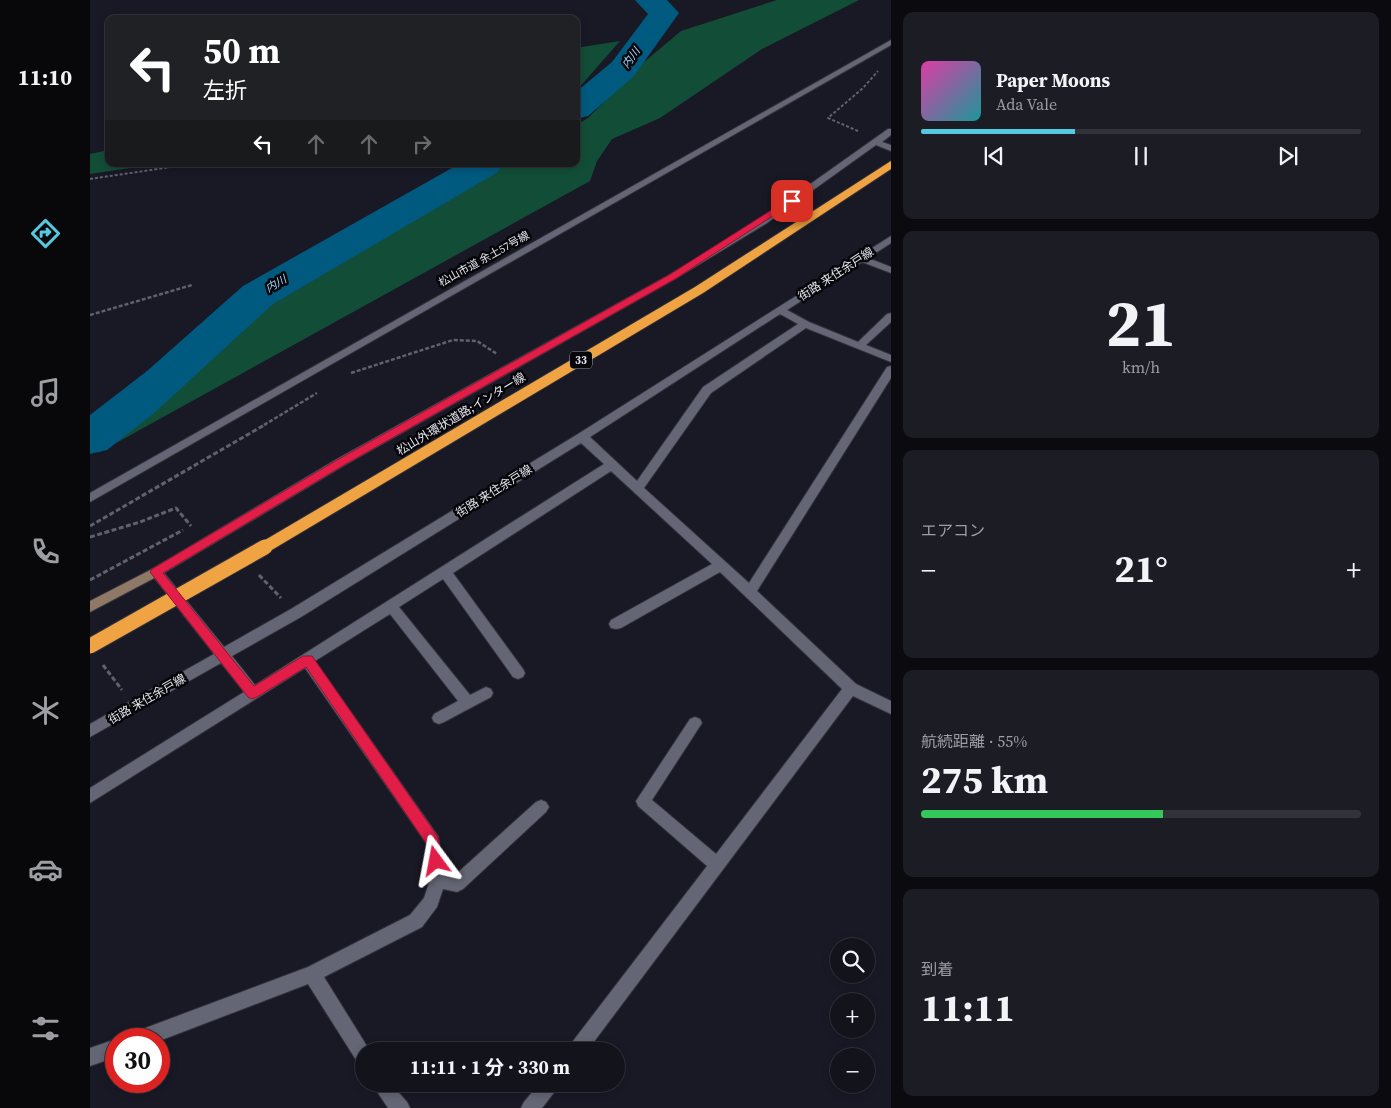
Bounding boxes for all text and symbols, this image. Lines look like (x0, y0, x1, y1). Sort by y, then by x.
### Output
text: 50 m (203, 27, 280, 75)
icon: left (120, 35, 185, 100)
water label: 内川 (618, 44, 644, 71)
text: 11:10 (18, 62, 72, 92)
text: Paper Moons (996, 67, 1110, 93)
text: 左折 (203, 75, 247, 105)
text: Ada Vale (996, 93, 1057, 115)
icon: left (249, 130, 277, 158)
icon: ahead (302, 130, 330, 158)
icon: ahead (355, 130, 383, 158)
icon: right (408, 130, 436, 158)
icon: previous (980, 142, 1008, 170)
icon: pause (1127, 142, 1155, 170)
icon: next (1274, 142, 1302, 170)
pin (771, 180, 813, 222)
icon: arrive (778, 187, 806, 215)
icon: directions (28, 216, 63, 251)
street label: 松山市道 余土57号線 (436, 228, 532, 290)
street label: 街路 来住余戸線 (795, 244, 877, 304)
water label: 内川 (263, 272, 290, 296)
text: 21 (1106, 279, 1176, 368)
road number: 33 (570, 352, 592, 368)
text: km/h (1122, 356, 1160, 378)
street label: 松山外環状道路;インター線 (394, 369, 528, 459)
icon: music (28, 375, 63, 410)
street label: 街路 来住余戸線 (453, 461, 535, 521)
text: エアコン (921, 519, 985, 541)
icon: phone (28, 534, 63, 569)
text: 21° (1114, 543, 1168, 595)
text: − (921, 551, 936, 589)
text: + (1346, 551, 1361, 589)
street label: 街路 来住余戸線 (105, 670, 189, 728)
icon: climate (28, 693, 63, 728)
text: 航続距離 · 55% (921, 730, 1027, 752)
text: 275 km (921, 754, 1048, 806)
position arrow (409, 834, 461, 886)
icon: car (28, 852, 63, 887)
map controls (830, 938, 875, 1093)
button: search (830, 938, 875, 983)
text: 到着 (921, 958, 953, 980)
text: 11:11 (921, 982, 1015, 1034)
button: + (830, 993, 875, 1038)
icon: filters (28, 1011, 63, 1046)
speed limit sign: 30 (105, 1028, 170, 1093)
button: − (830, 1048, 875, 1093)
text: 11:11 · 1 分 · 330 m (410, 1054, 570, 1080)

